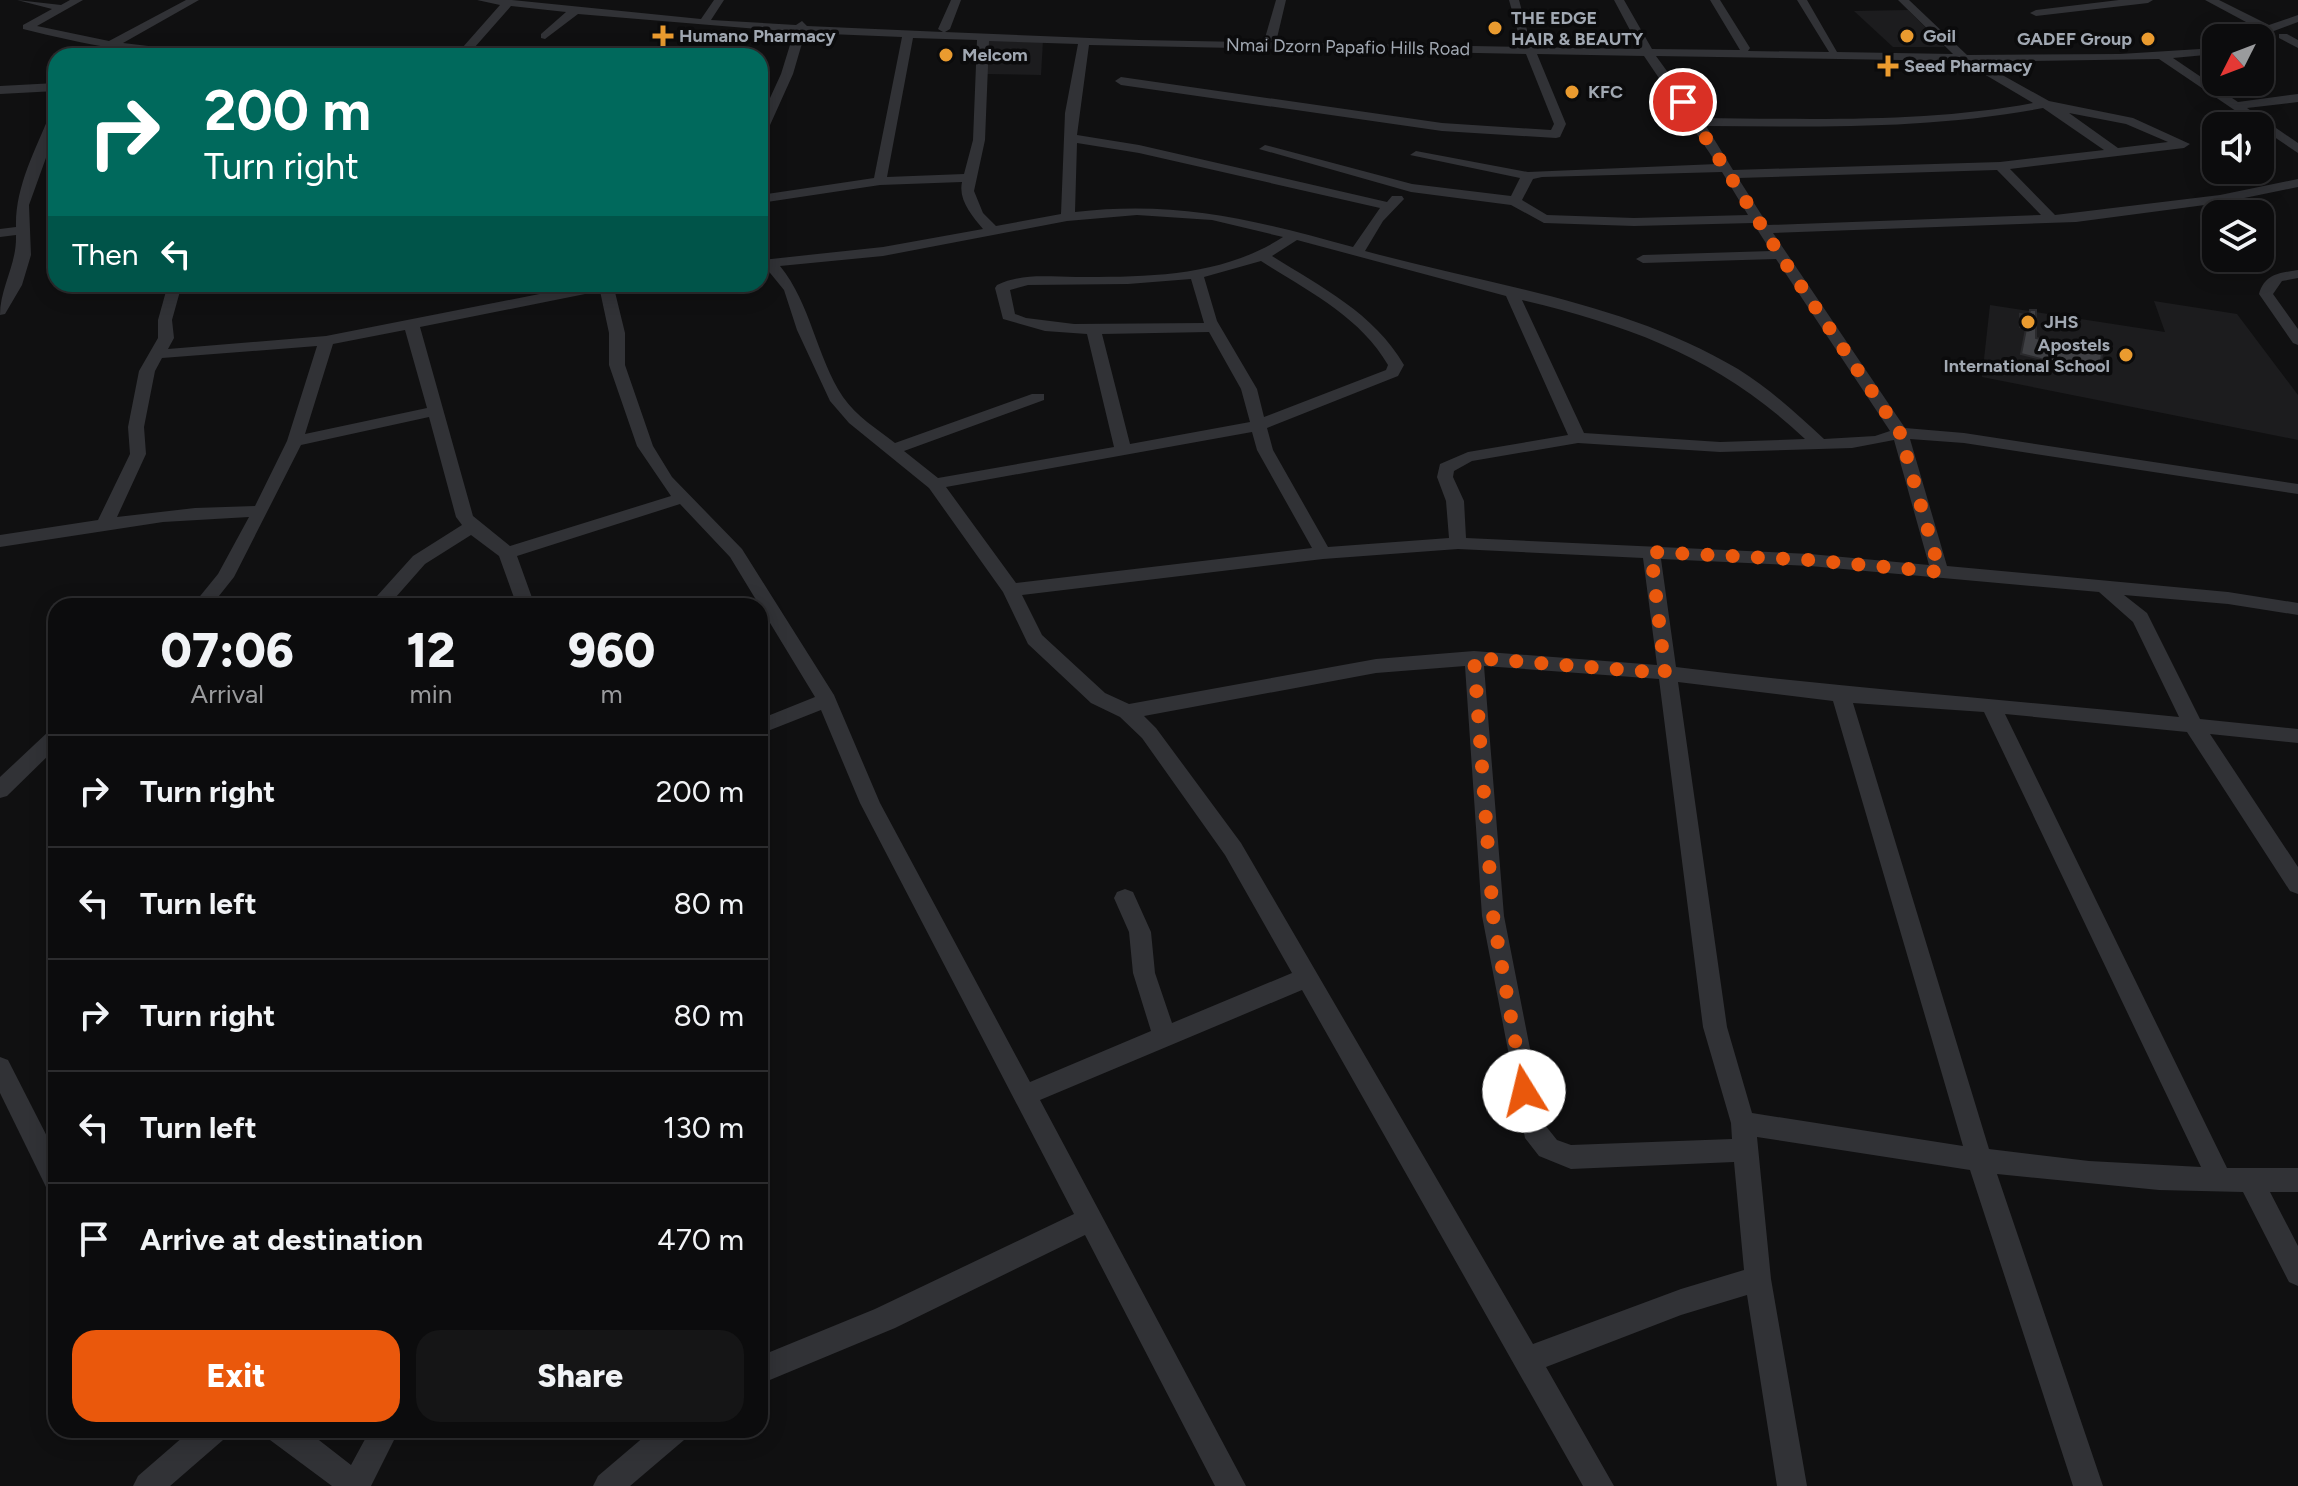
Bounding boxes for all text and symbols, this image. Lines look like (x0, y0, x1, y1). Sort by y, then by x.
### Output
place label: THE EDGE HAIR & BEAUTY (1511, 7, 1644, 50)
marker: THE EDGE HAIR & BEAUTY (1486, 19, 1504, 37)
north arrow (2202, 24, 2274, 96)
map controls (2202, 24, 2274, 272)
place label: Humano Pharmacy (679, 25, 836, 47)
place label: Goil (1923, 25, 1956, 47)
marker: Humano Pharmacy (654, 27, 672, 45)
marker: Goil (1898, 27, 1916, 45)
place label: GADEF Group (2017, 28, 2132, 50)
marker: GADEF Group (2139, 30, 2157, 48)
street label: Nmai Dzorn Papafio Hills Road (1226, 34, 1470, 60)
place label: Melcom (962, 44, 1028, 66)
marker: Melcom (937, 46, 955, 64)
place label: Seed Pharmacy (1904, 55, 2033, 77)
marker: Seed Pharmacy (1879, 57, 1897, 75)
pin (1649, 68, 1717, 136)
text: 200 m (204, 77, 371, 144)
icon: right (72, 80, 176, 184)
icon: arrive (1661, 80, 1705, 124)
place label: KFC (1588, 81, 1623, 103)
marker: KFC (1563, 83, 1581, 101)
button: sound (2202, 112, 2274, 184)
text: Turn right (204, 145, 359, 188)
button: layers (2202, 200, 2274, 272)
icon: left (154, 232, 198, 276)
text: Then (72, 236, 138, 273)
place label: JHS (2044, 311, 2078, 333)
marker: JHS (2019, 313, 2037, 331)
place label: Apostels International School (1944, 334, 2111, 377)
marker: Apostels International School (2117, 346, 2135, 364)
text: 07:06 (161, 621, 294, 679)
text: 12 (407, 621, 455, 679)
text: 960 (568, 621, 655, 679)
text: Arrival (191, 678, 264, 710)
text: min (410, 678, 452, 710)
text: m (601, 678, 623, 710)
icon: right (72, 769, 116, 813)
text: Turn right (140, 773, 275, 810)
text: 200 m (656, 773, 744, 810)
icon: left (72, 881, 116, 925)
text: Turn left (140, 885, 257, 922)
text: 80 m (673, 885, 744, 922)
icon: right (72, 993, 116, 1037)
text: Turn right (140, 997, 275, 1034)
text: 80 m (673, 997, 744, 1034)
position arrow (1482, 1049, 1566, 1133)
icon: left (72, 1105, 116, 1149)
text: Turn left (140, 1109, 257, 1146)
text: 130 m (663, 1109, 744, 1146)
icon: arrive (72, 1217, 116, 1261)
text: Arrive at destination (140, 1221, 423, 1258)
text: 470 m (657, 1221, 744, 1258)
button: Exit (72, 1330, 400, 1422)
button: Share (416, 1330, 744, 1422)

